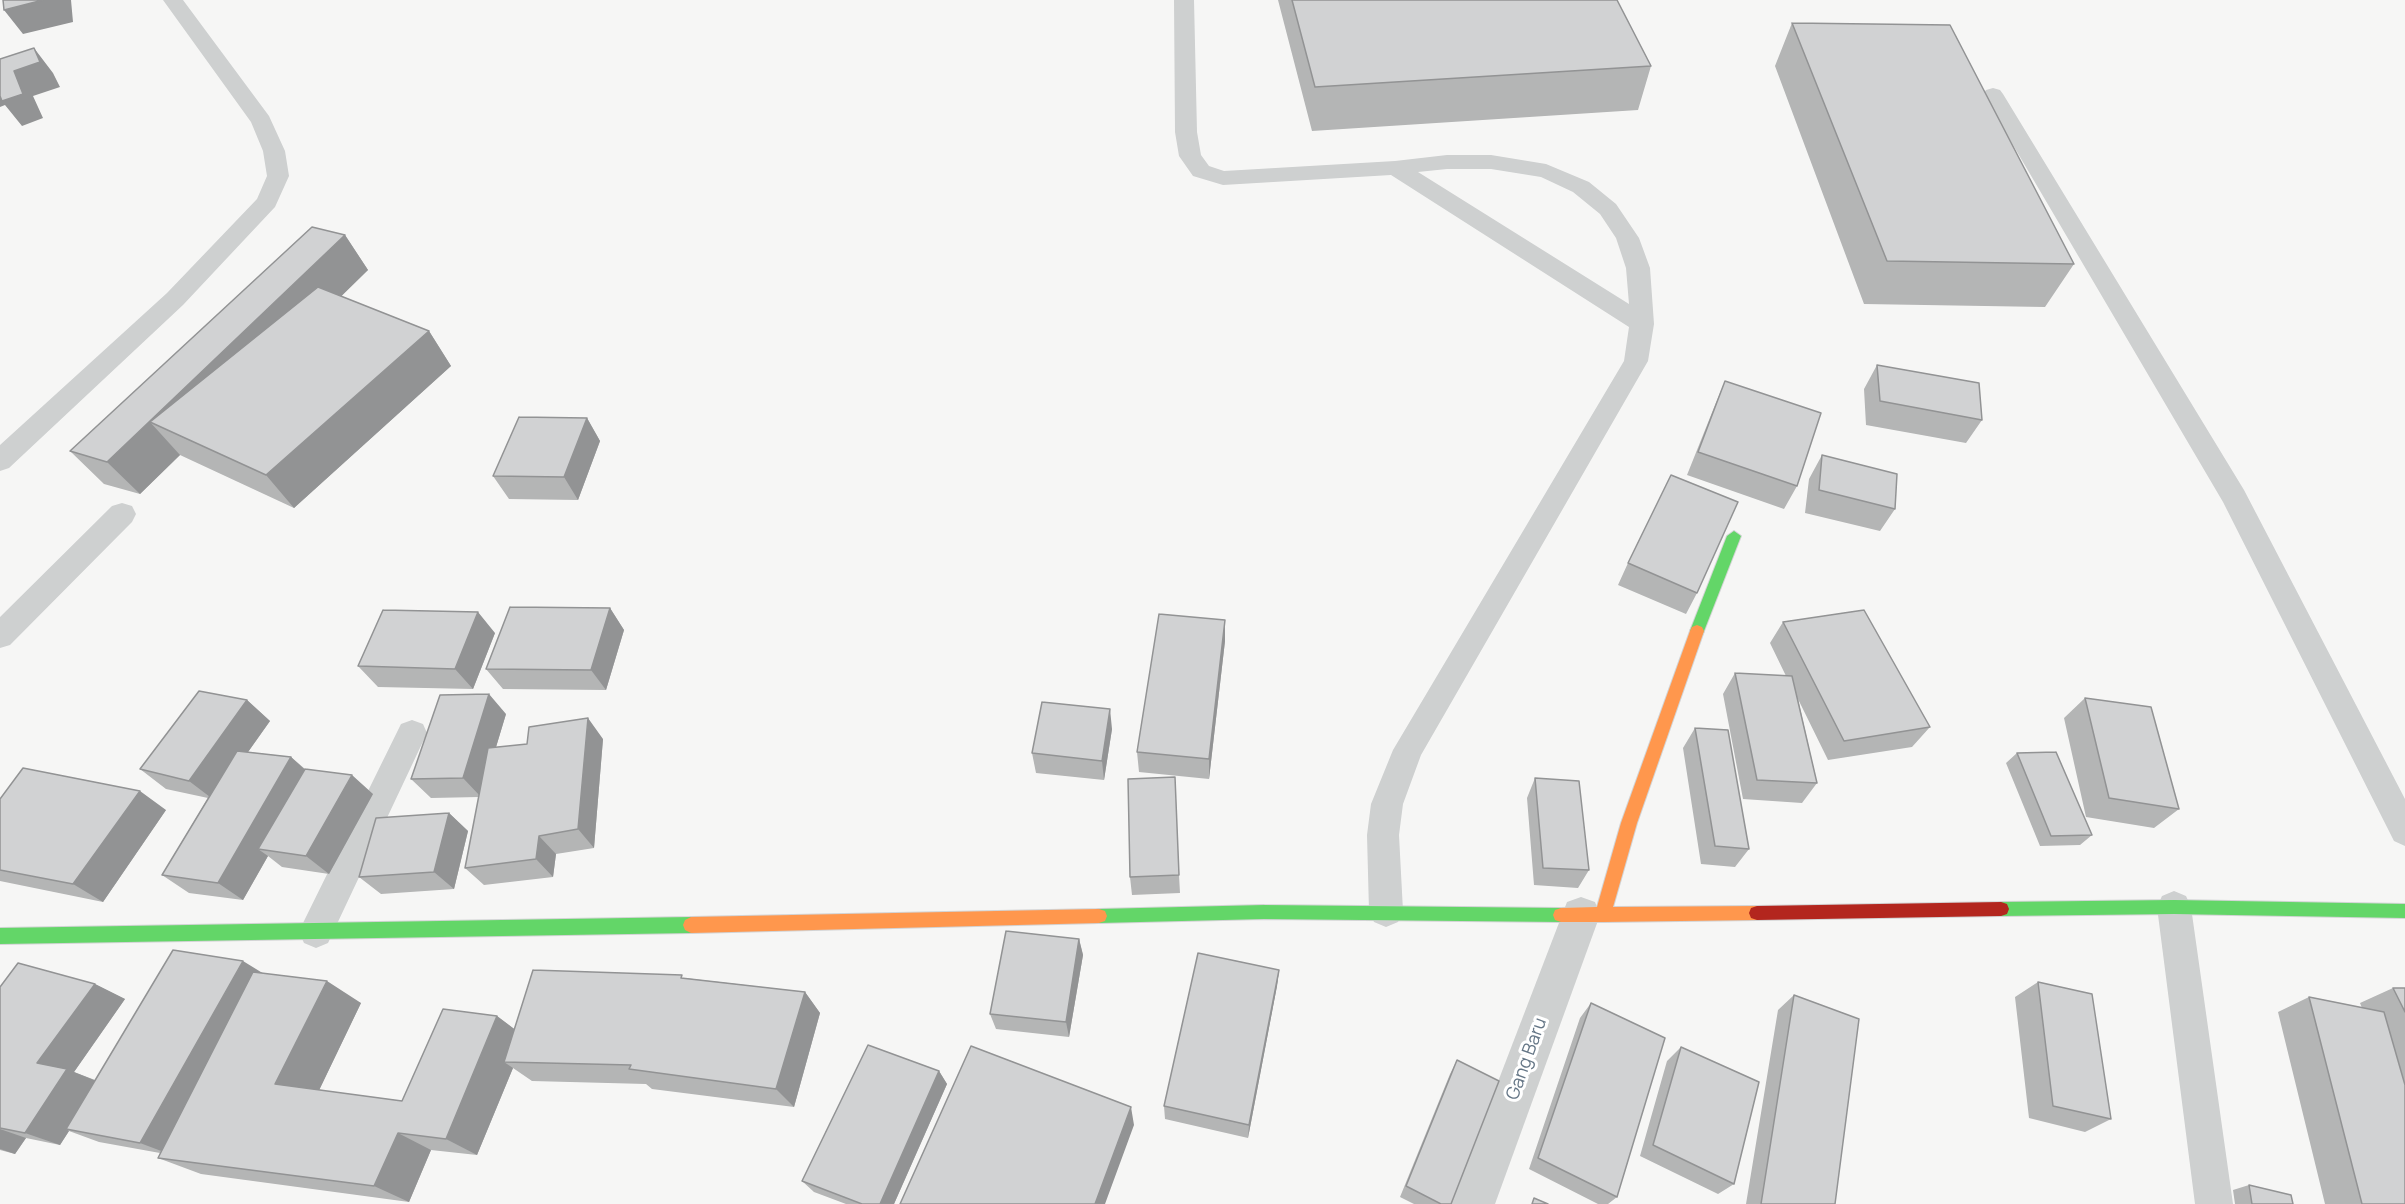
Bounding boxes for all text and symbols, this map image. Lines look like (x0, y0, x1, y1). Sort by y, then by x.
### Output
street label: Gang Baru (1502, 1015, 1552, 1103)

